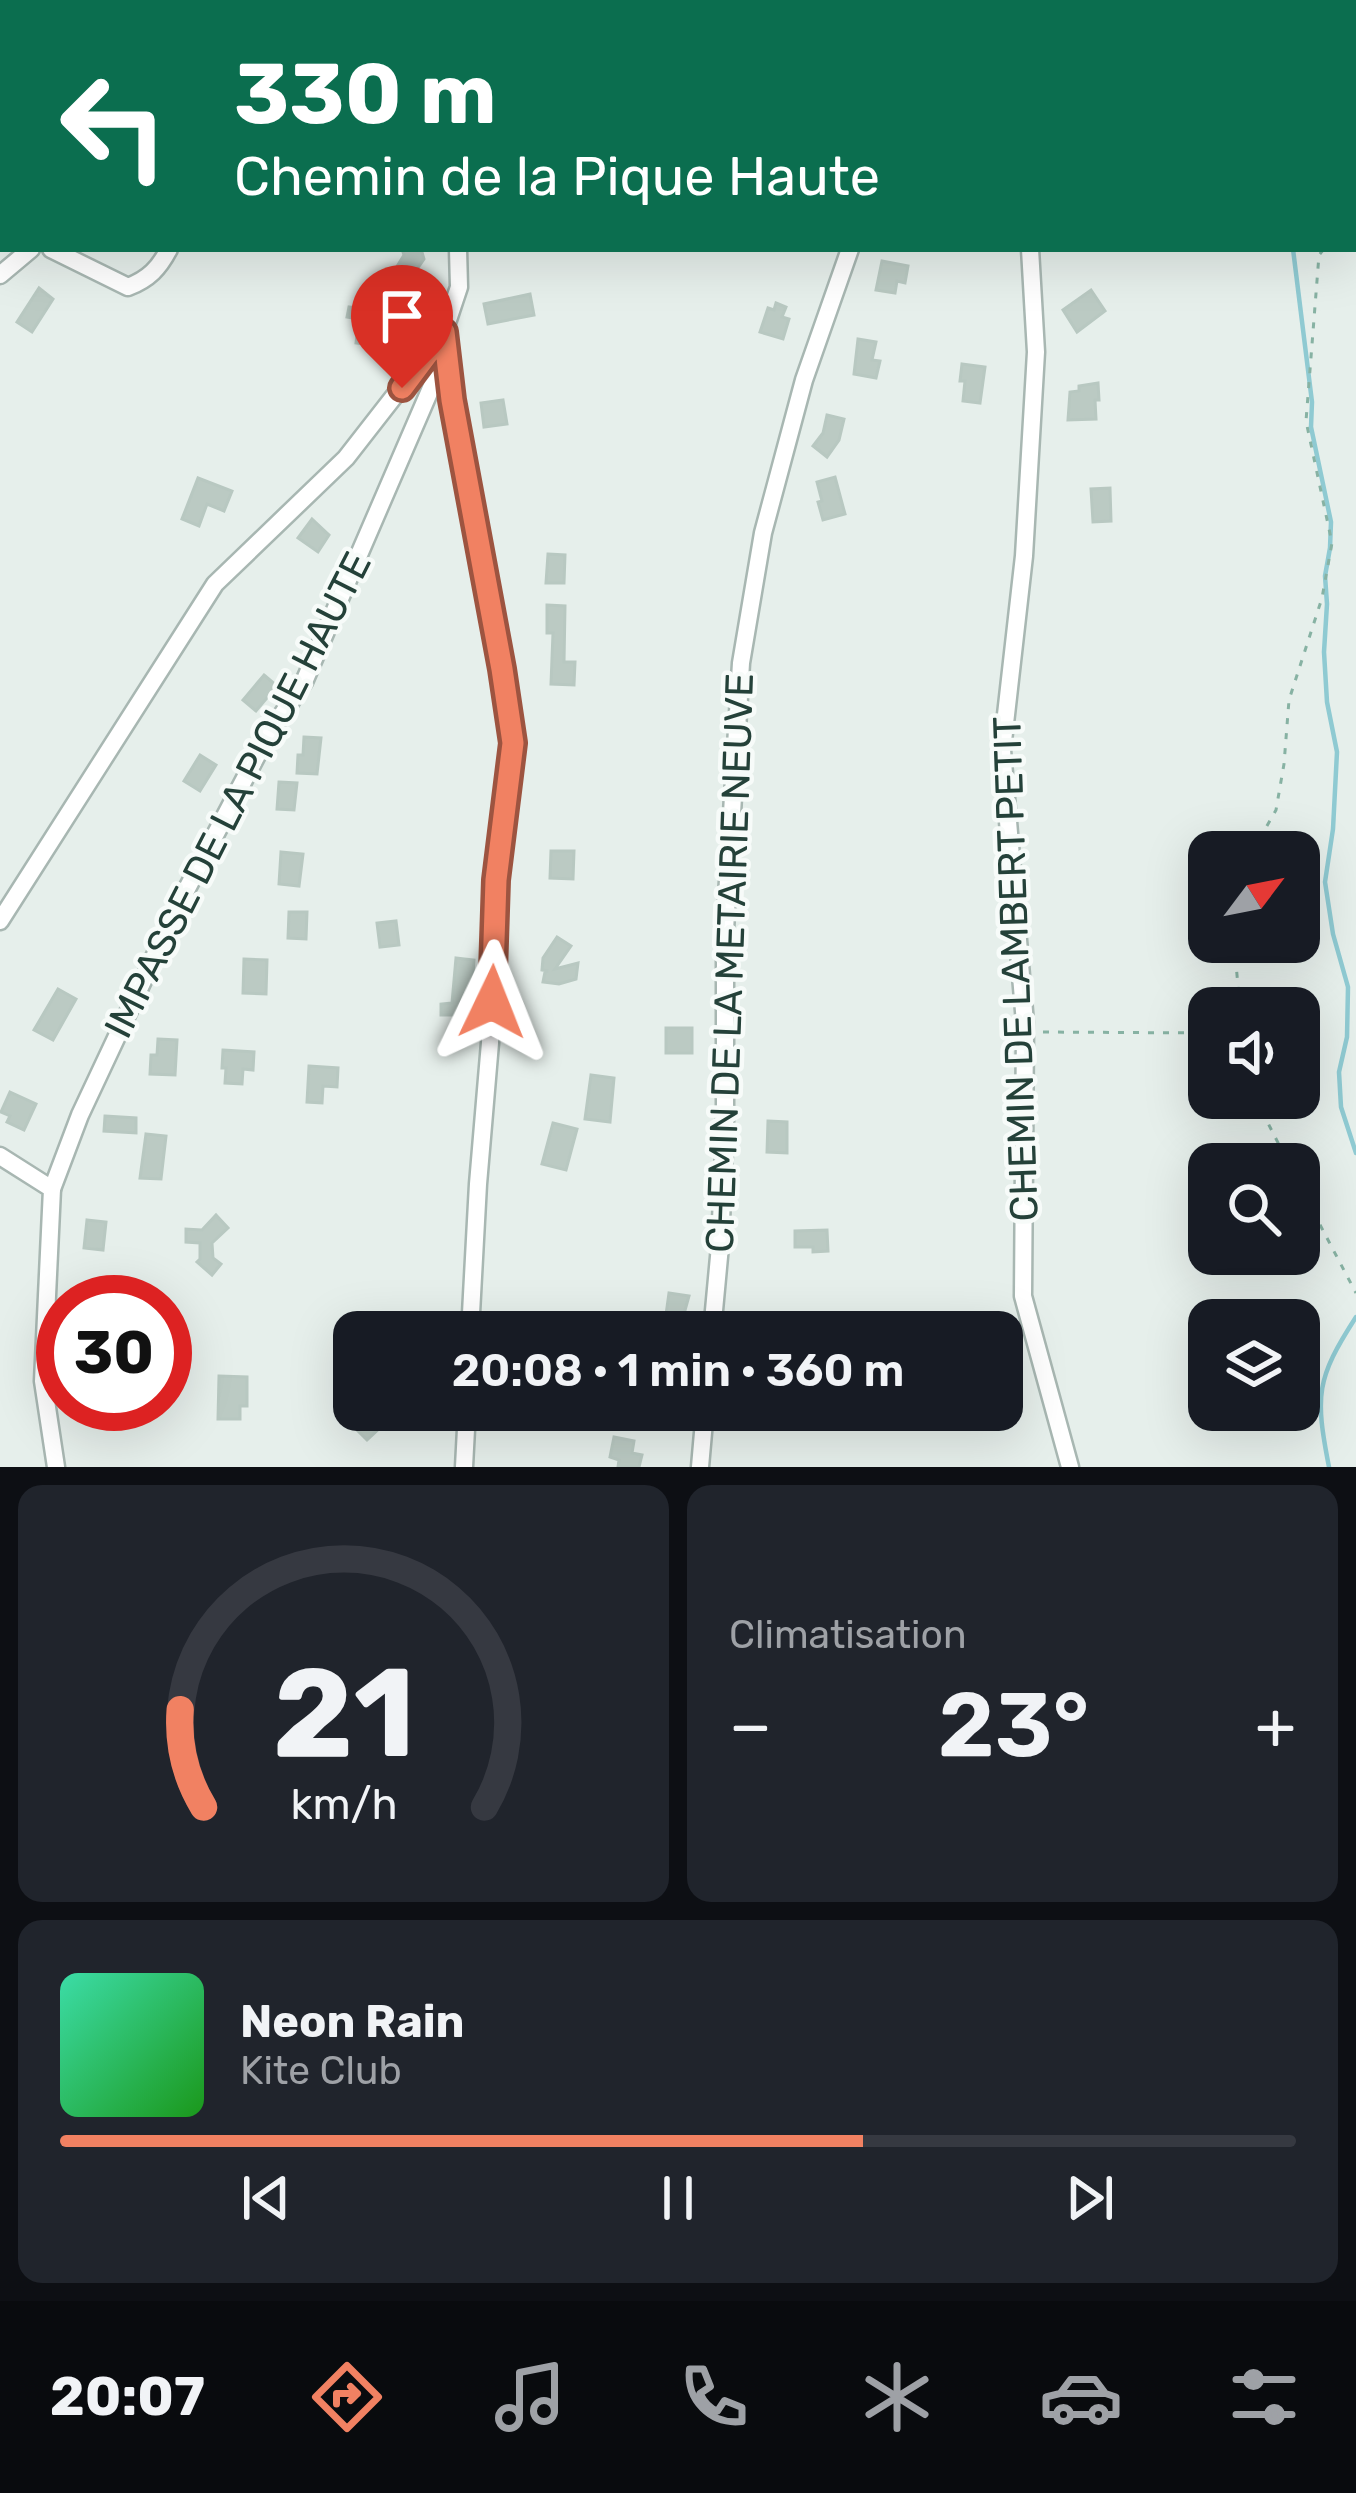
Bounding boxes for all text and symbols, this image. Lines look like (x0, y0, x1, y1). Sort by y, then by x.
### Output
text: 330 m (234, 44, 497, 144)
icon: left (36, 48, 192, 204)
text: Chemin de la Pique Haute (234, 145, 880, 209)
pin (351, 265, 453, 388)
icon: arrive (369, 283, 435, 349)
street label: IMPASSE DE LA PIQUE HAUTE (95, 545, 381, 1045)
street label: CHEMIN DE LA METAIRIE NEUVE (697, 672, 763, 1254)
street label: CHEMIN DE LAMBERT PETIT (984, 716, 1048, 1222)
north arrow (1188, 831, 1320, 963)
map controls (1188, 831, 1320, 1431)
position arrow (429, 939, 555, 1065)
button: sound (1188, 987, 1320, 1119)
button: search (1188, 1143, 1320, 1275)
speed limit sign: 30 (36, 1275, 192, 1431)
button: layers (1188, 1299, 1320, 1431)
text: 20:08 · 1 min · 360 m (452, 1344, 904, 1397)
text: Climatisation (729, 1612, 967, 1658)
text: 21 (272, 1639, 415, 1787)
text: 23° (938, 1672, 1089, 1779)
text: − (729, 1686, 772, 1765)
text: + (1255, 1686, 1296, 1765)
text: km/h (290, 1778, 397, 1829)
text: Neon Rain (240, 1995, 465, 2048)
text: Kite Club (240, 2048, 402, 2094)
icon: previous (233, 2165, 299, 2231)
icon: pause (645, 2165, 711, 2231)
icon: next (1057, 2165, 1123, 2231)
icon: directions (305, 2355, 389, 2439)
icon: music (488, 2355, 572, 2439)
icon: phone (672, 2355, 756, 2439)
icon: climate (855, 2355, 939, 2439)
icon: car (1039, 2355, 1123, 2439)
icon: filters (1222, 2355, 1306, 2439)
text: 20:07 (50, 2365, 205, 2429)

